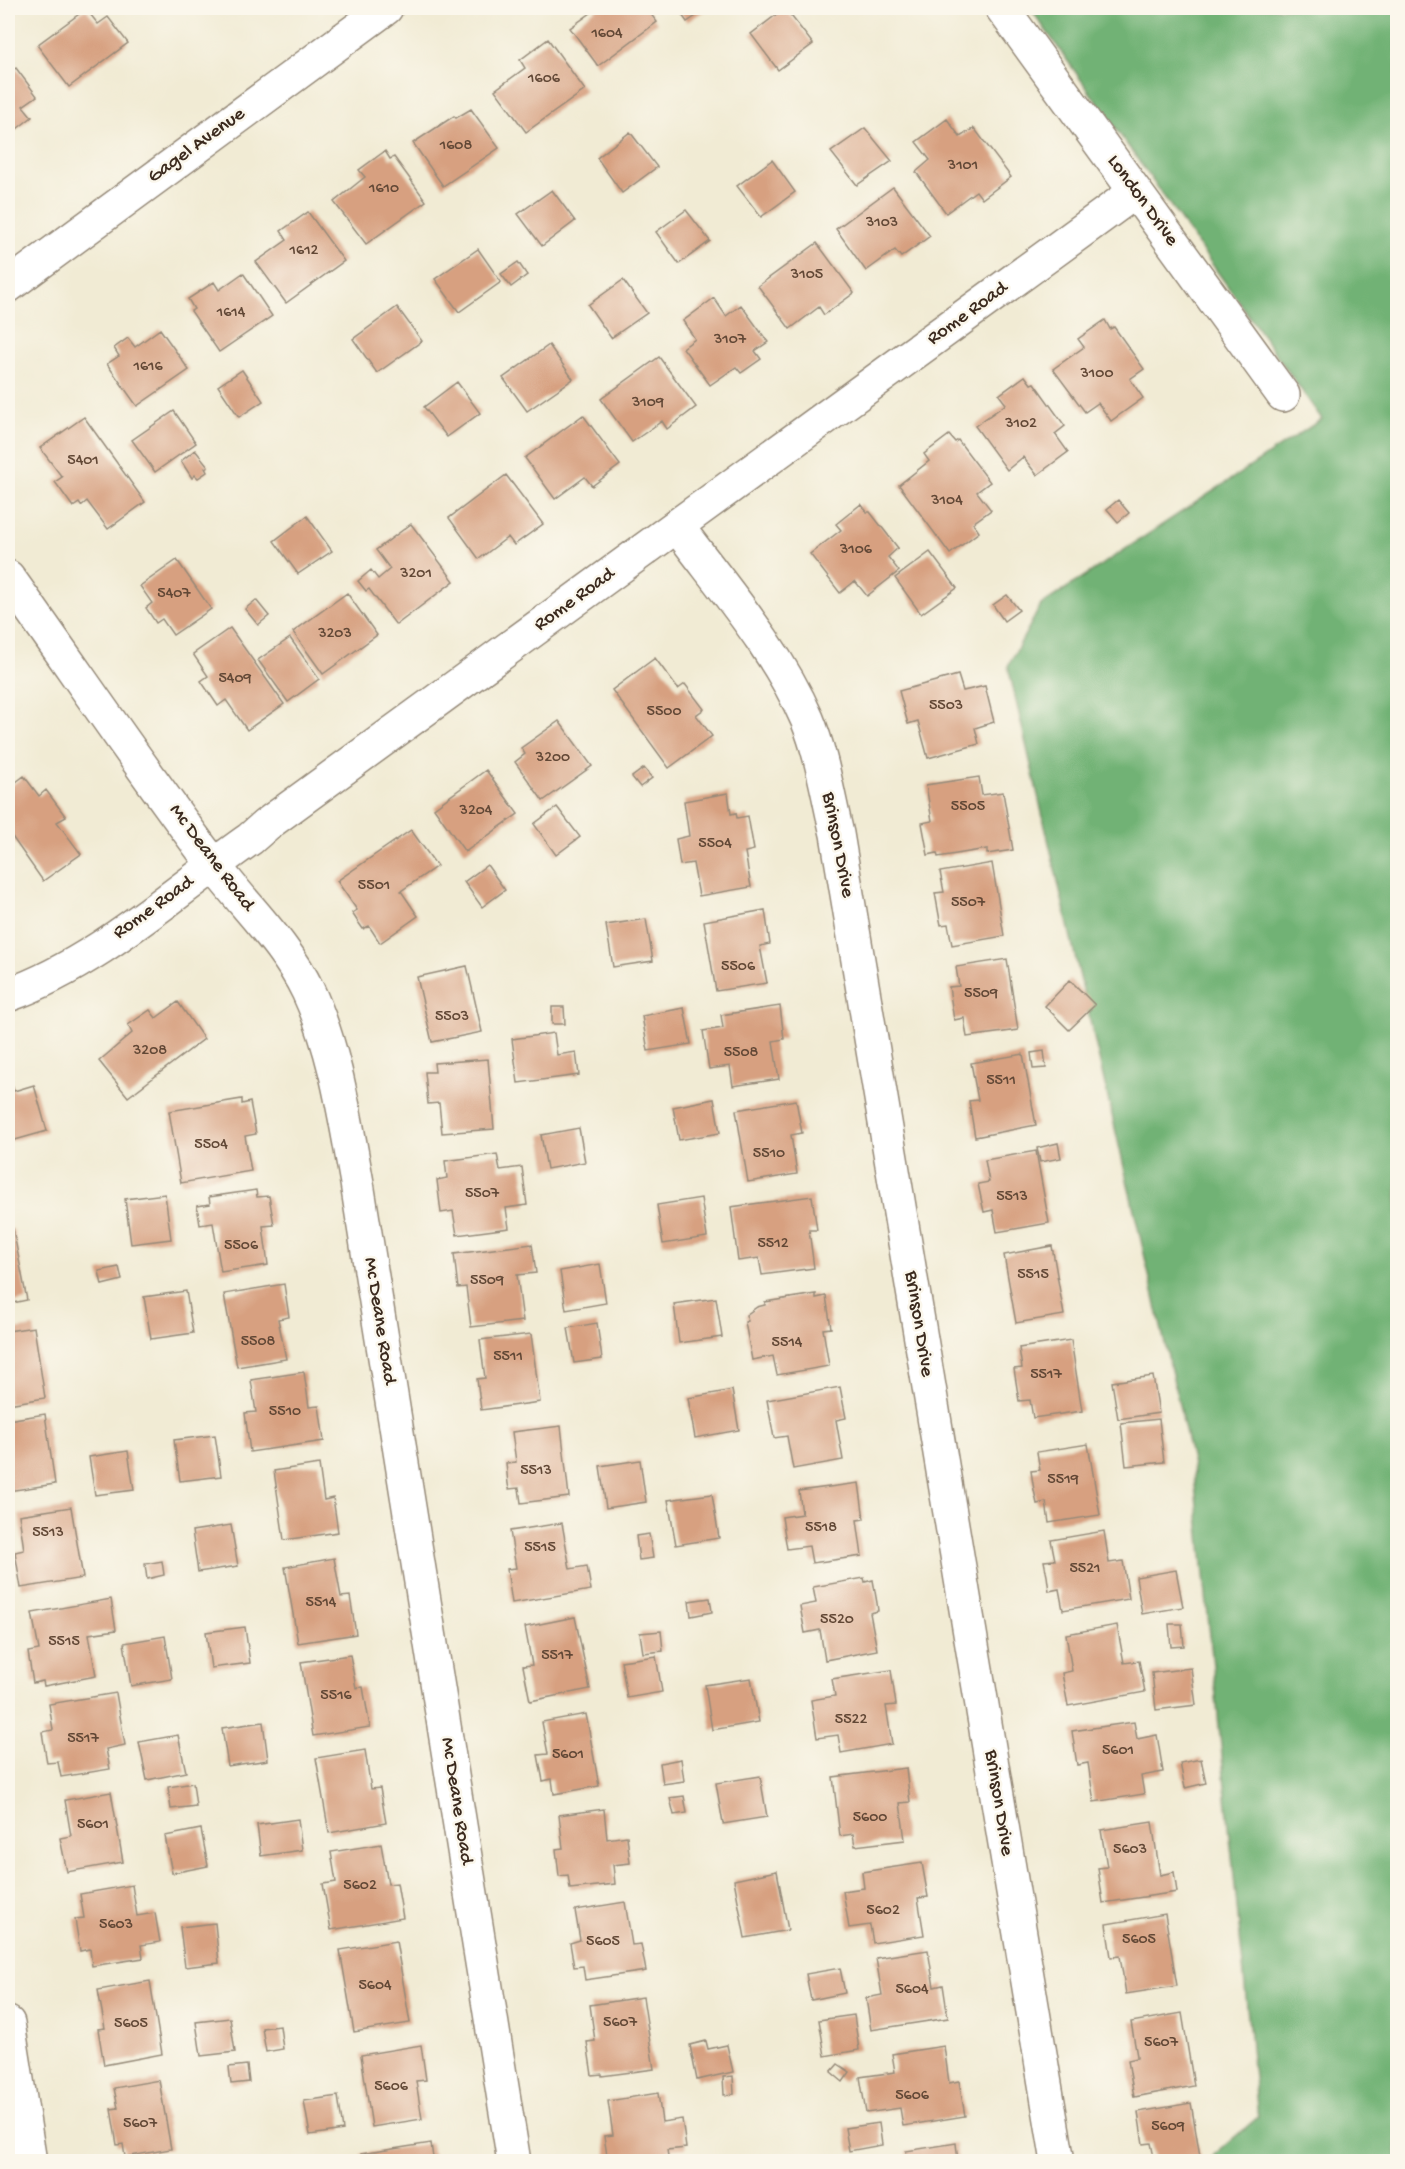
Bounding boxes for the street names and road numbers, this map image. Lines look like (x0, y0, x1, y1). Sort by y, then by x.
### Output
street label: Gagel Avenue (144, 103, 251, 189)
street label: London Drive (1101, 151, 1183, 252)
street label: Rome Road (923, 276, 1015, 351)
street label: Rome Road (530, 562, 622, 637)
street label: Brinson Drive (815, 789, 859, 900)
street label: Mc Deane Road (163, 800, 260, 918)
street label: Rome Road (109, 870, 201, 945)
street label: Mc Deane Road (358, 1256, 401, 1388)
street label: Brinson Drive (898, 1269, 938, 1379)
street label: Mc Deane Road (435, 1736, 478, 1868)
street label: Brinson Drive (978, 1748, 1018, 1858)

